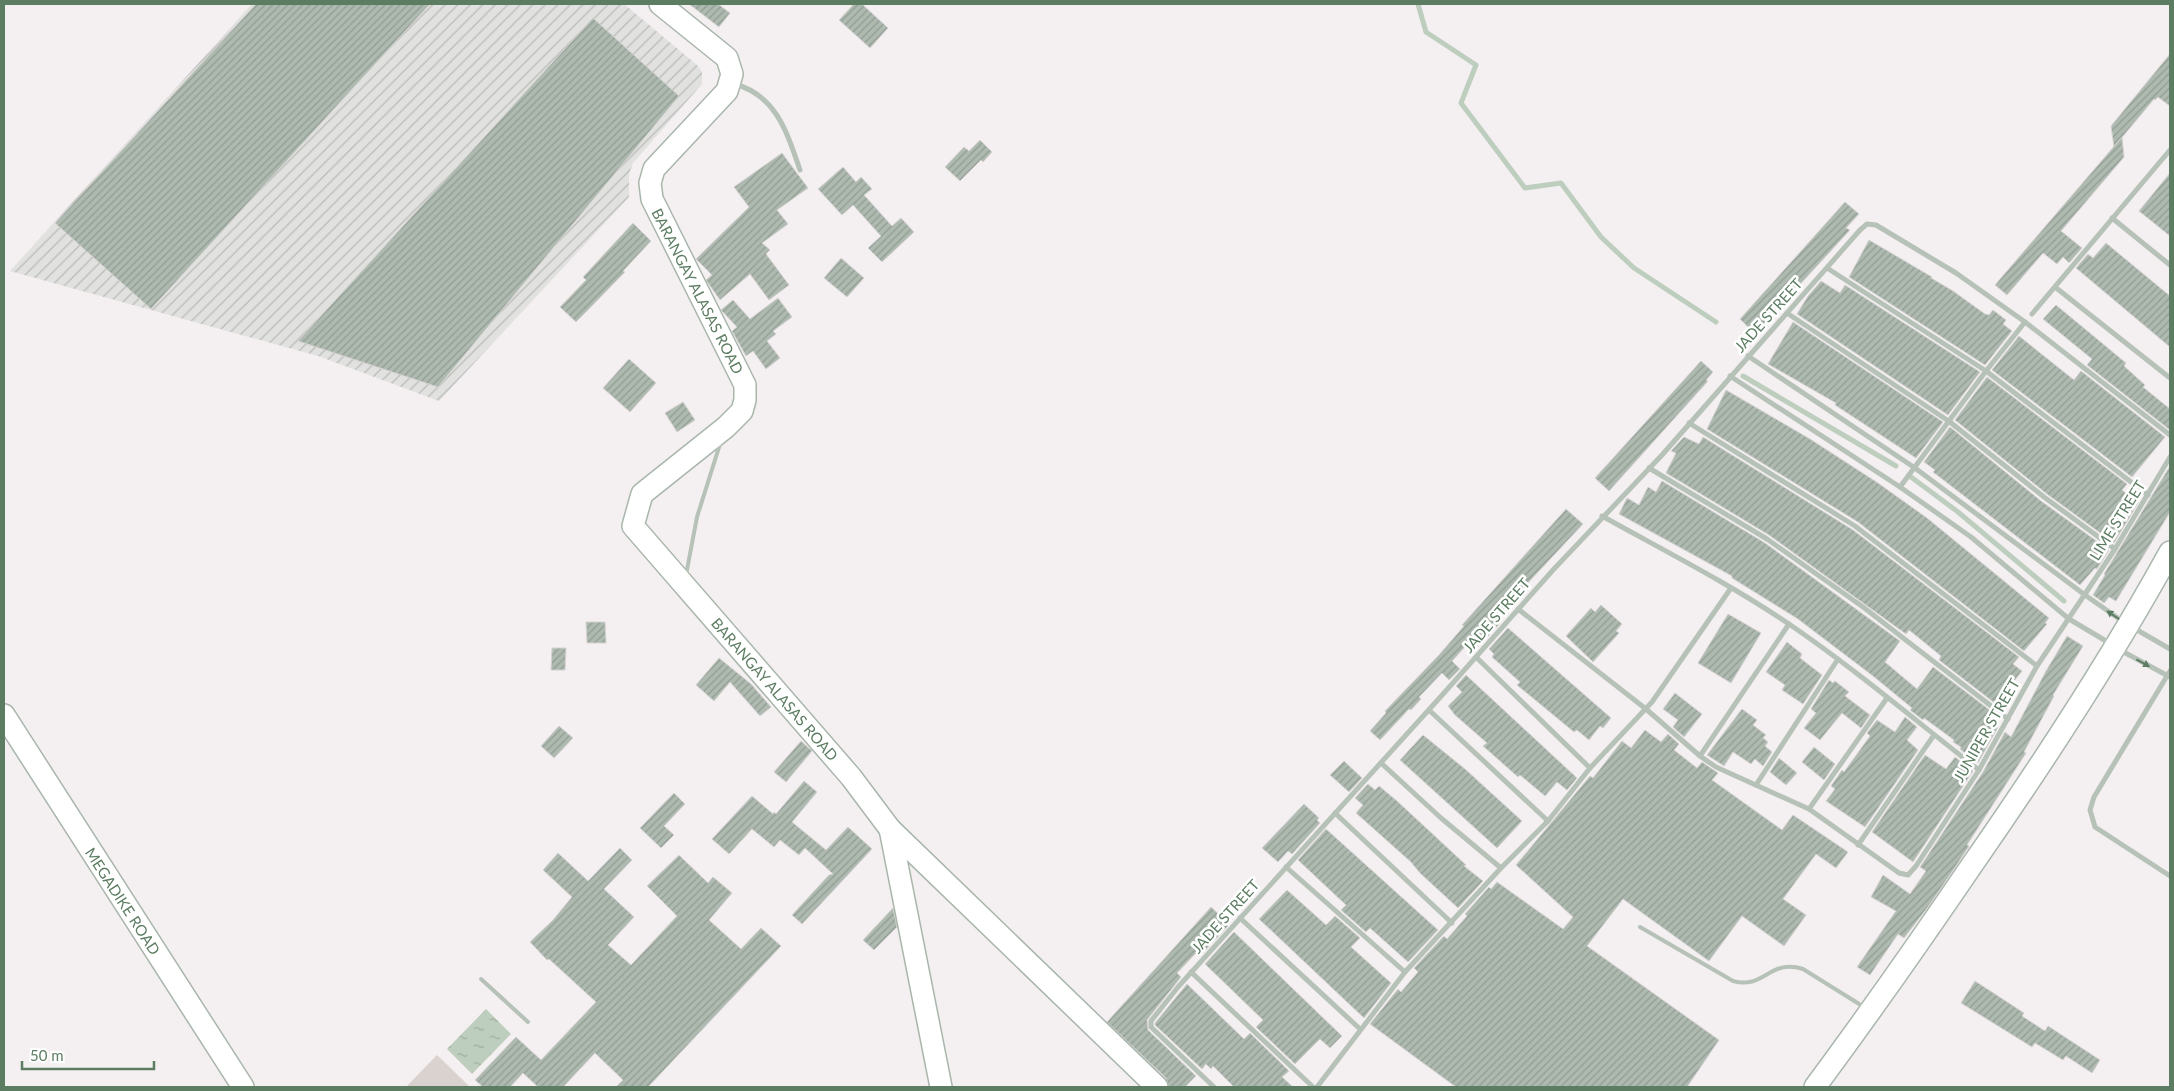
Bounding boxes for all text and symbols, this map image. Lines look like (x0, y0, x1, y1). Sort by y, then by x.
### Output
street label: BARANGAY ALASAS ROAD (648, 205, 748, 377)
street label: JADE STREET (1730, 274, 1806, 356)
street label: LIME STREET (2085, 477, 2149, 563)
street label: JADE STREET (1459, 574, 1533, 656)
one-way arrow (2107, 610, 2120, 620)
street label: BARANGAY ALASAS ROAD (708, 614, 842, 764)
one-way arrow (2136, 659, 2150, 667)
street label: JUNIPER STREET (1949, 675, 2023, 785)
street label: MEGADIKE ROAD (82, 844, 164, 958)
street label: JADE STREET (1187, 875, 1263, 957)
scale bar (22, 1038, 155, 1070)
text: 50 m (30, 1046, 64, 1064)

